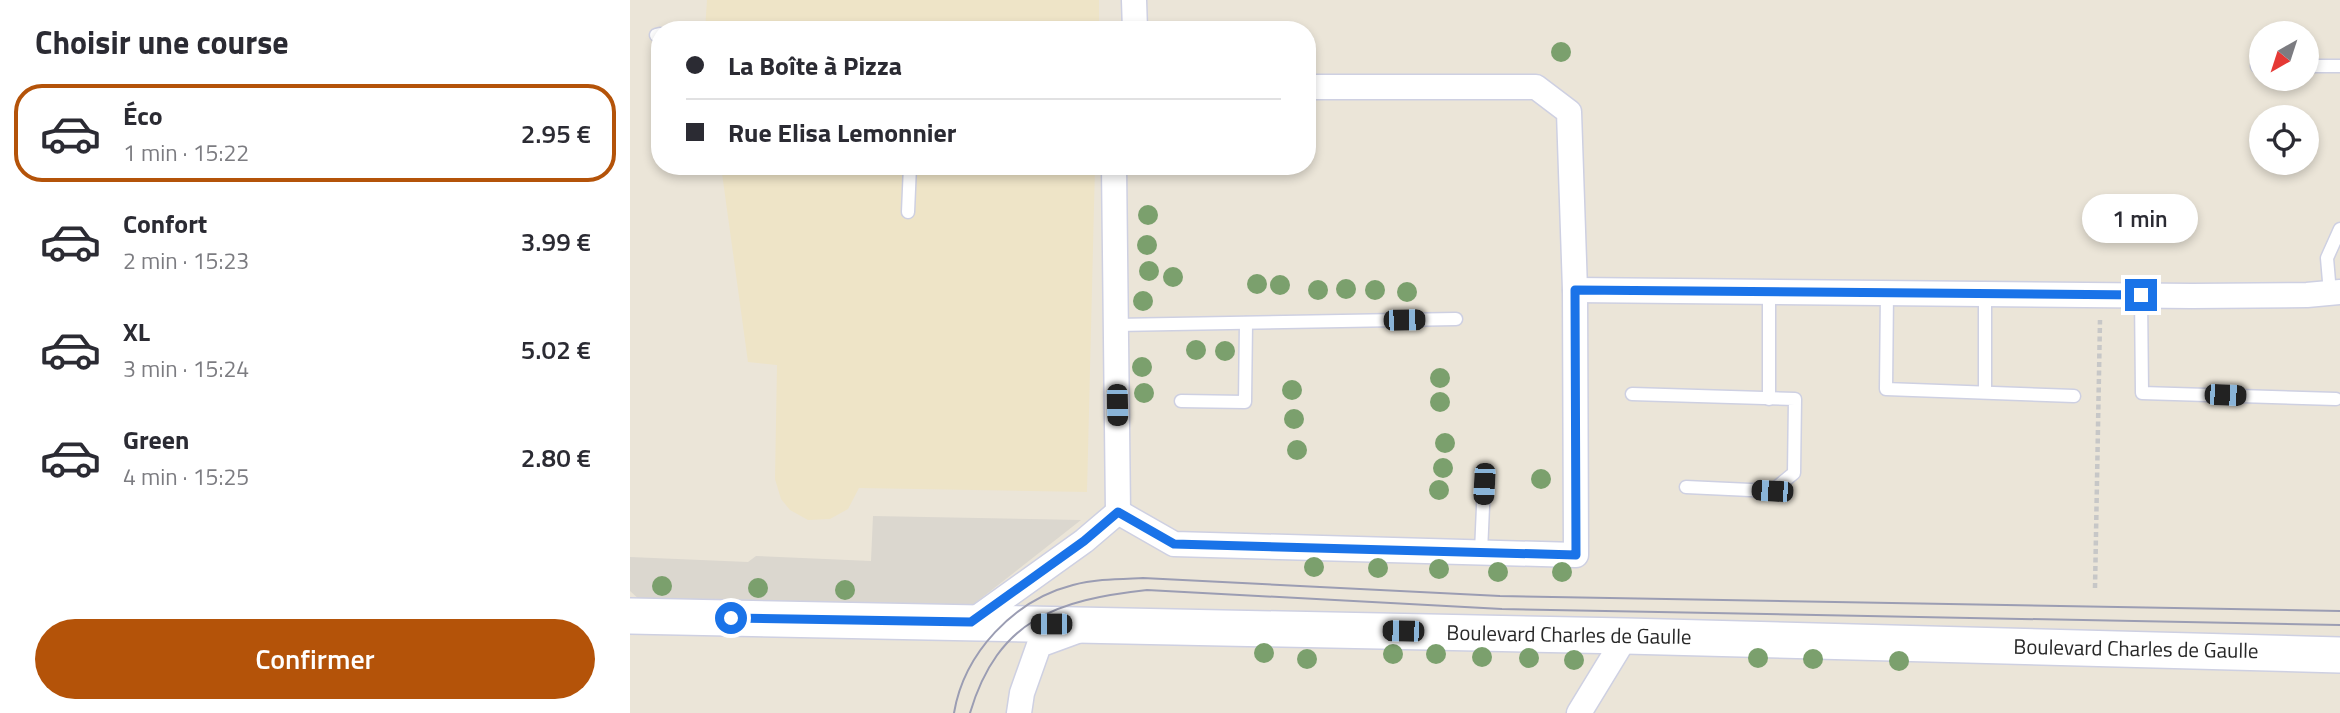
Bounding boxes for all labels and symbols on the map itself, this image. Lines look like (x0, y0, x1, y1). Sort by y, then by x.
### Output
north arrow (2249, 21, 2319, 91)
callout: 1 min (2083, 194, 2199, 243)
route end (2125, 279, 2157, 311)
car (1383, 309, 1426, 331)
car (1107, 384, 1128, 426)
car (2204, 384, 2247, 406)
car (1473, 462, 1496, 506)
car (1751, 479, 1794, 503)
route start (715, 602, 747, 634)
car (1031, 614, 1073, 635)
street label: Boulevard Charles de Gaulle (1446, 616, 1692, 652)
car (1382, 620, 1425, 642)
street label: Boulevard Charles de Gaulle (2013, 630, 2259, 666)

